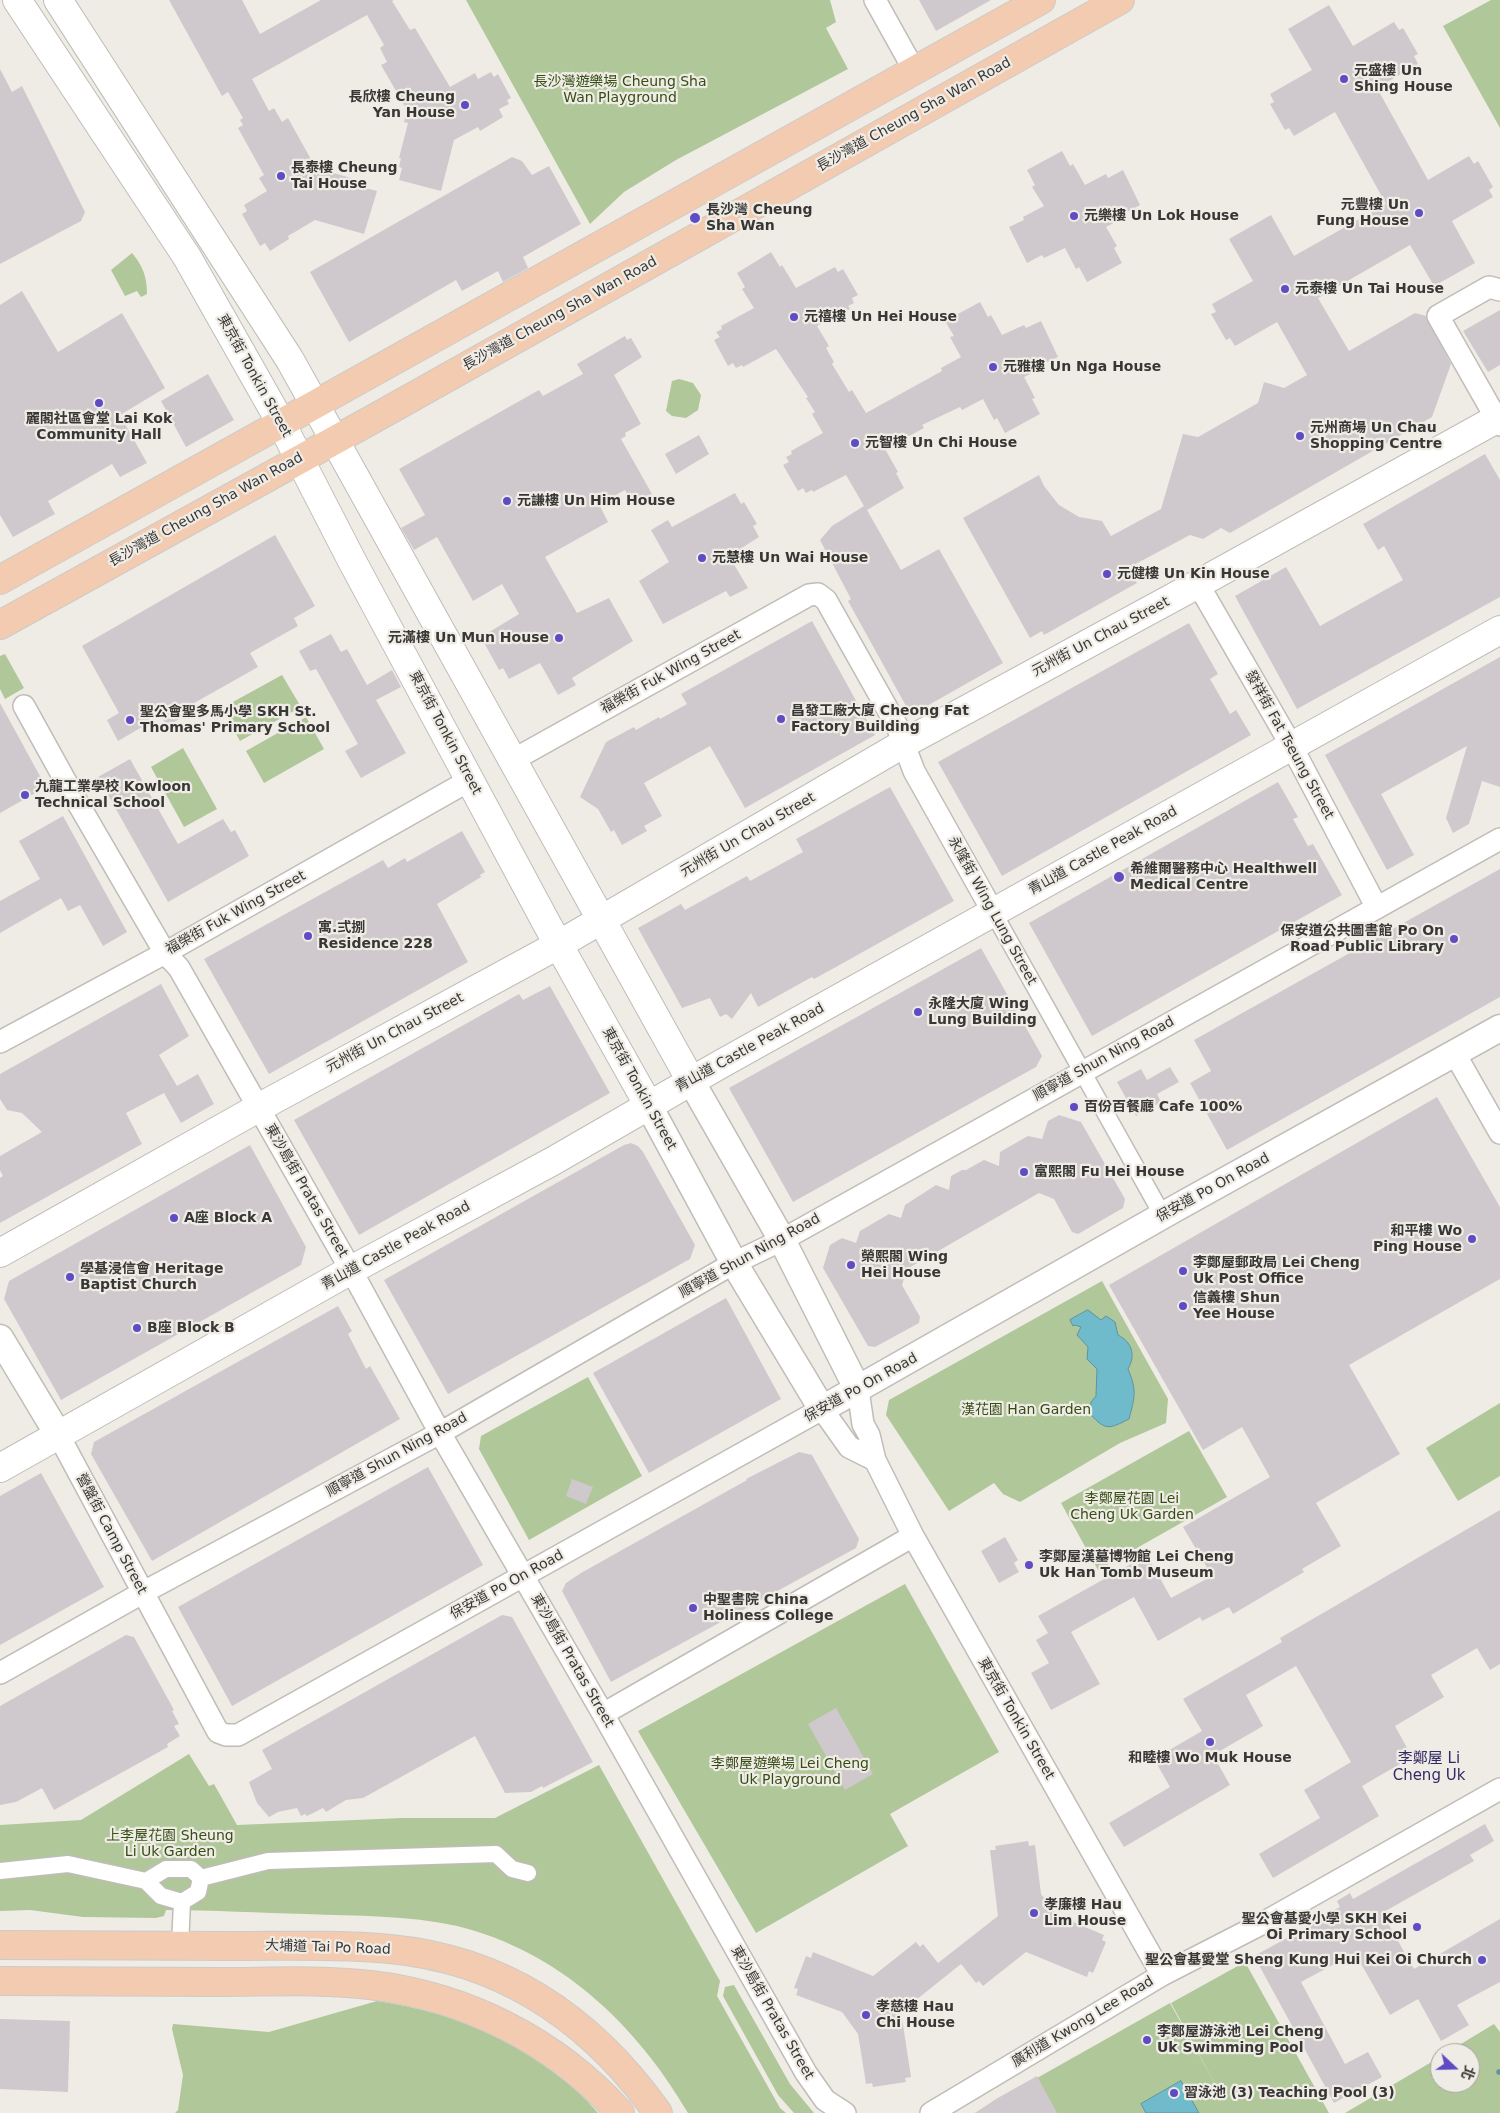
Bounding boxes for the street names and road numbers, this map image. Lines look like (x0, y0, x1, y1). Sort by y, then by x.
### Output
street label: 長沙灣道 Cheung Sha Wan Road (814, 54, 1014, 176)
street label: 長沙灣道 Cheung Sha Wan Road (460, 253, 660, 375)
street label: 東京街 Tonkin Street (213, 312, 295, 440)
street label: 長沙灣道 Cheung Sha Wan Road (106, 449, 306, 571)
street label: 元州街 Un Chau Street (1029, 594, 1173, 680)
street label: 福榮街 Fuk Wing Street (598, 627, 744, 717)
street label: 東京街 Tonkin Street (405, 668, 485, 798)
street label: 發祥街 Fat Tseung Street (1241, 668, 1337, 822)
street label: 元州街 Un Chau Street (678, 789, 818, 881)
street label: 青山道 Castle Peak Road (1026, 803, 1180, 899)
street label: 永隆街 Wing Lung Street (944, 834, 1040, 988)
street label: 福榮街 Fuk Wing Street (163, 868, 309, 958)
street label: 元州街 Un Chau Street (323, 990, 467, 1076)
street label: 青山道 Castle Peak Road (673, 1000, 827, 1096)
street label: 順寧道 Shun Ning Road (1031, 1013, 1177, 1105)
street label: 東京街 Tonkin Street (598, 1025, 680, 1153)
street label: 東沙島街 Pratas Street (261, 1121, 351, 1261)
street label: 保安道 Po On Road (1153, 1150, 1273, 1226)
street label: 青山道 Castle Peak Road (319, 1198, 473, 1294)
street label: 順寧道 Shun Ning Road (677, 1210, 823, 1302)
street label: 保安道 Po On Road (801, 1350, 921, 1426)
street label: 順寧道 Shun Ning Road (324, 1409, 470, 1501)
street label: 營盤街 Camp Street (72, 1471, 150, 1597)
street label: 保安道 Po On Road (447, 1547, 567, 1623)
street label: 東沙島街 Pratas Street (527, 1591, 617, 1731)
street label: 東京街 Tonkin Street (974, 1655, 1058, 1783)
street label: 大埔道 Tai Po Road (265, 1937, 391, 1959)
street label: 東沙島街 Pratas Street (727, 1943, 817, 2083)
street label: 廣利道 Kwong Lee Road (1009, 1973, 1157, 2071)

